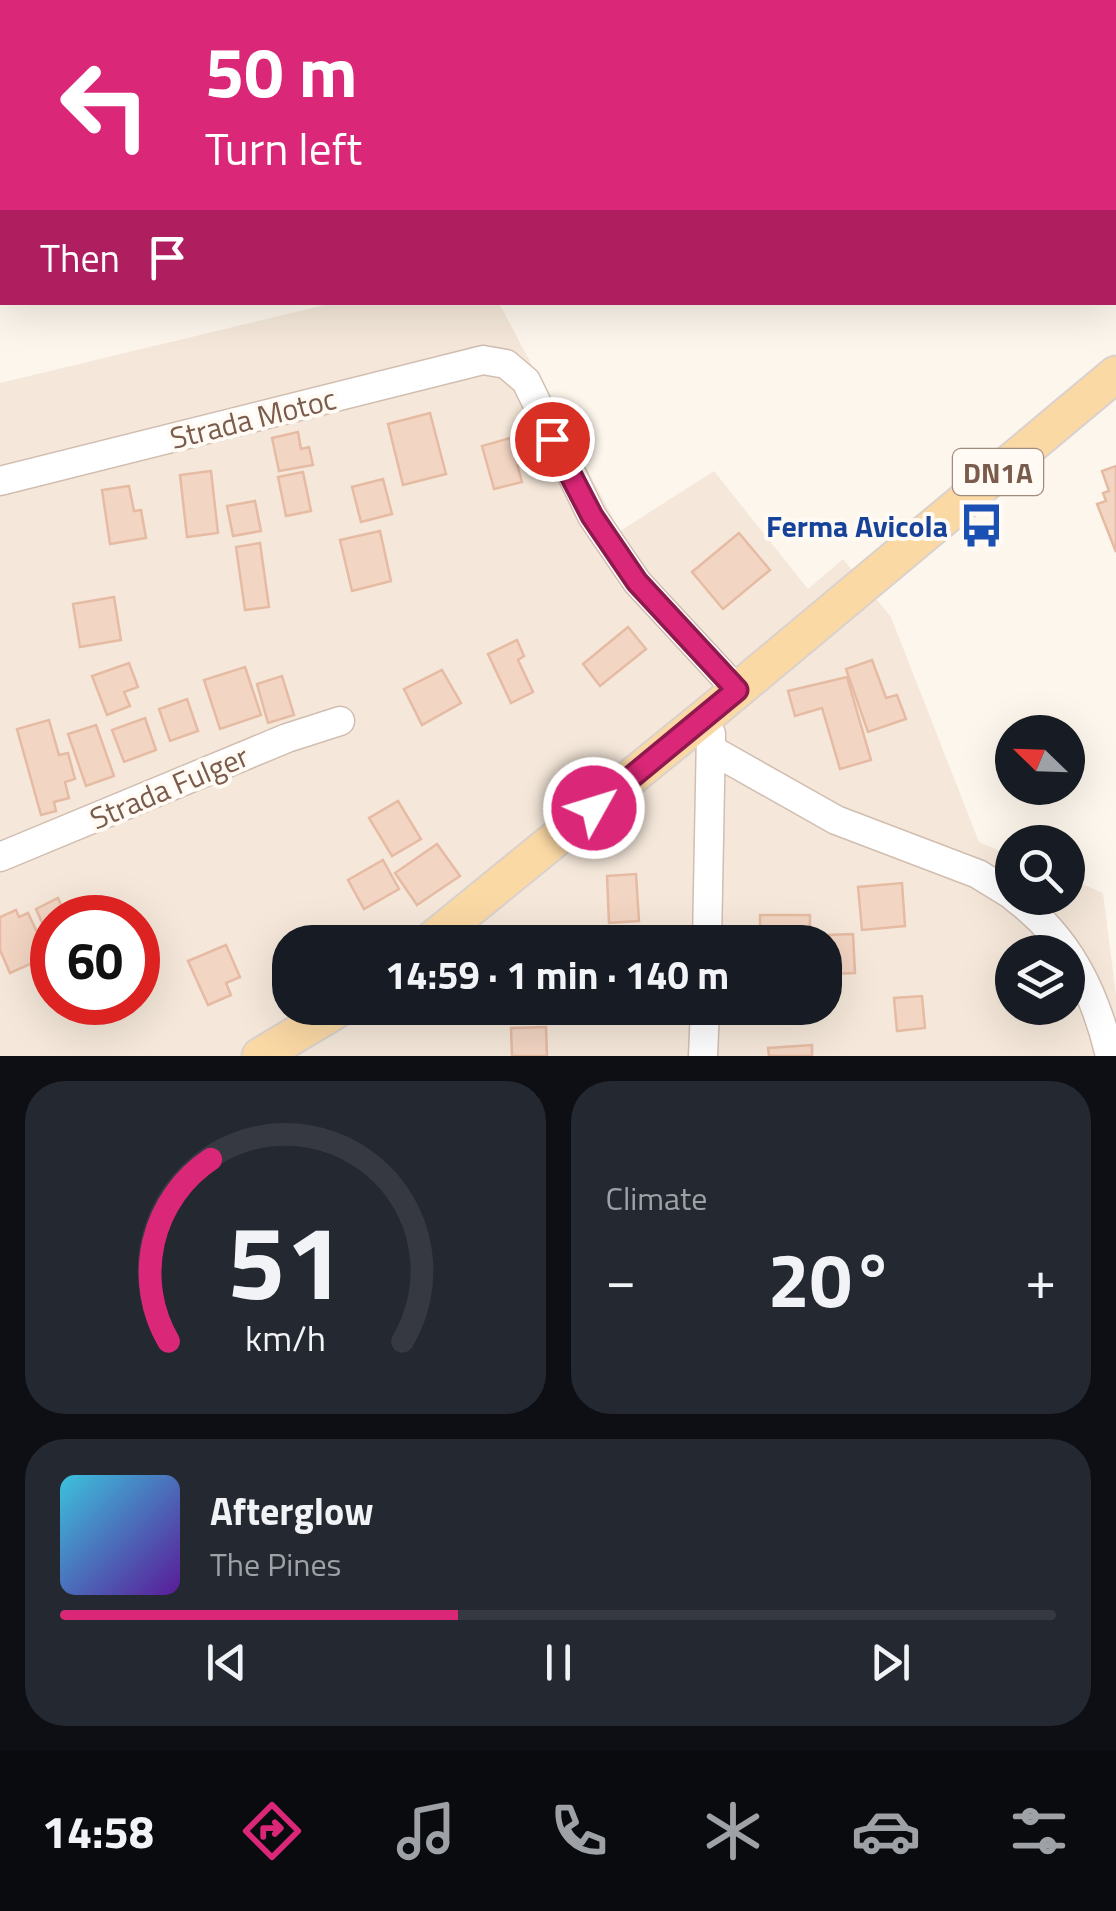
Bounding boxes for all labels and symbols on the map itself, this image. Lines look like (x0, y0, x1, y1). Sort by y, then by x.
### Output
street label: Strada Motoc (165, 375, 341, 461)
pin (510, 397, 595, 482)
road number: DN1A (953, 449, 1043, 495)
bus stop icon: Ferma Avicola (957, 502, 1005, 550)
place label: Ferma Avicola (766, 503, 948, 549)
north arrow (995, 715, 1085, 805)
street label: Strada Fulger (82, 733, 256, 841)
position arrow (542, 756, 646, 860)
speed limit sign: 60 (30, 895, 160, 1025)

